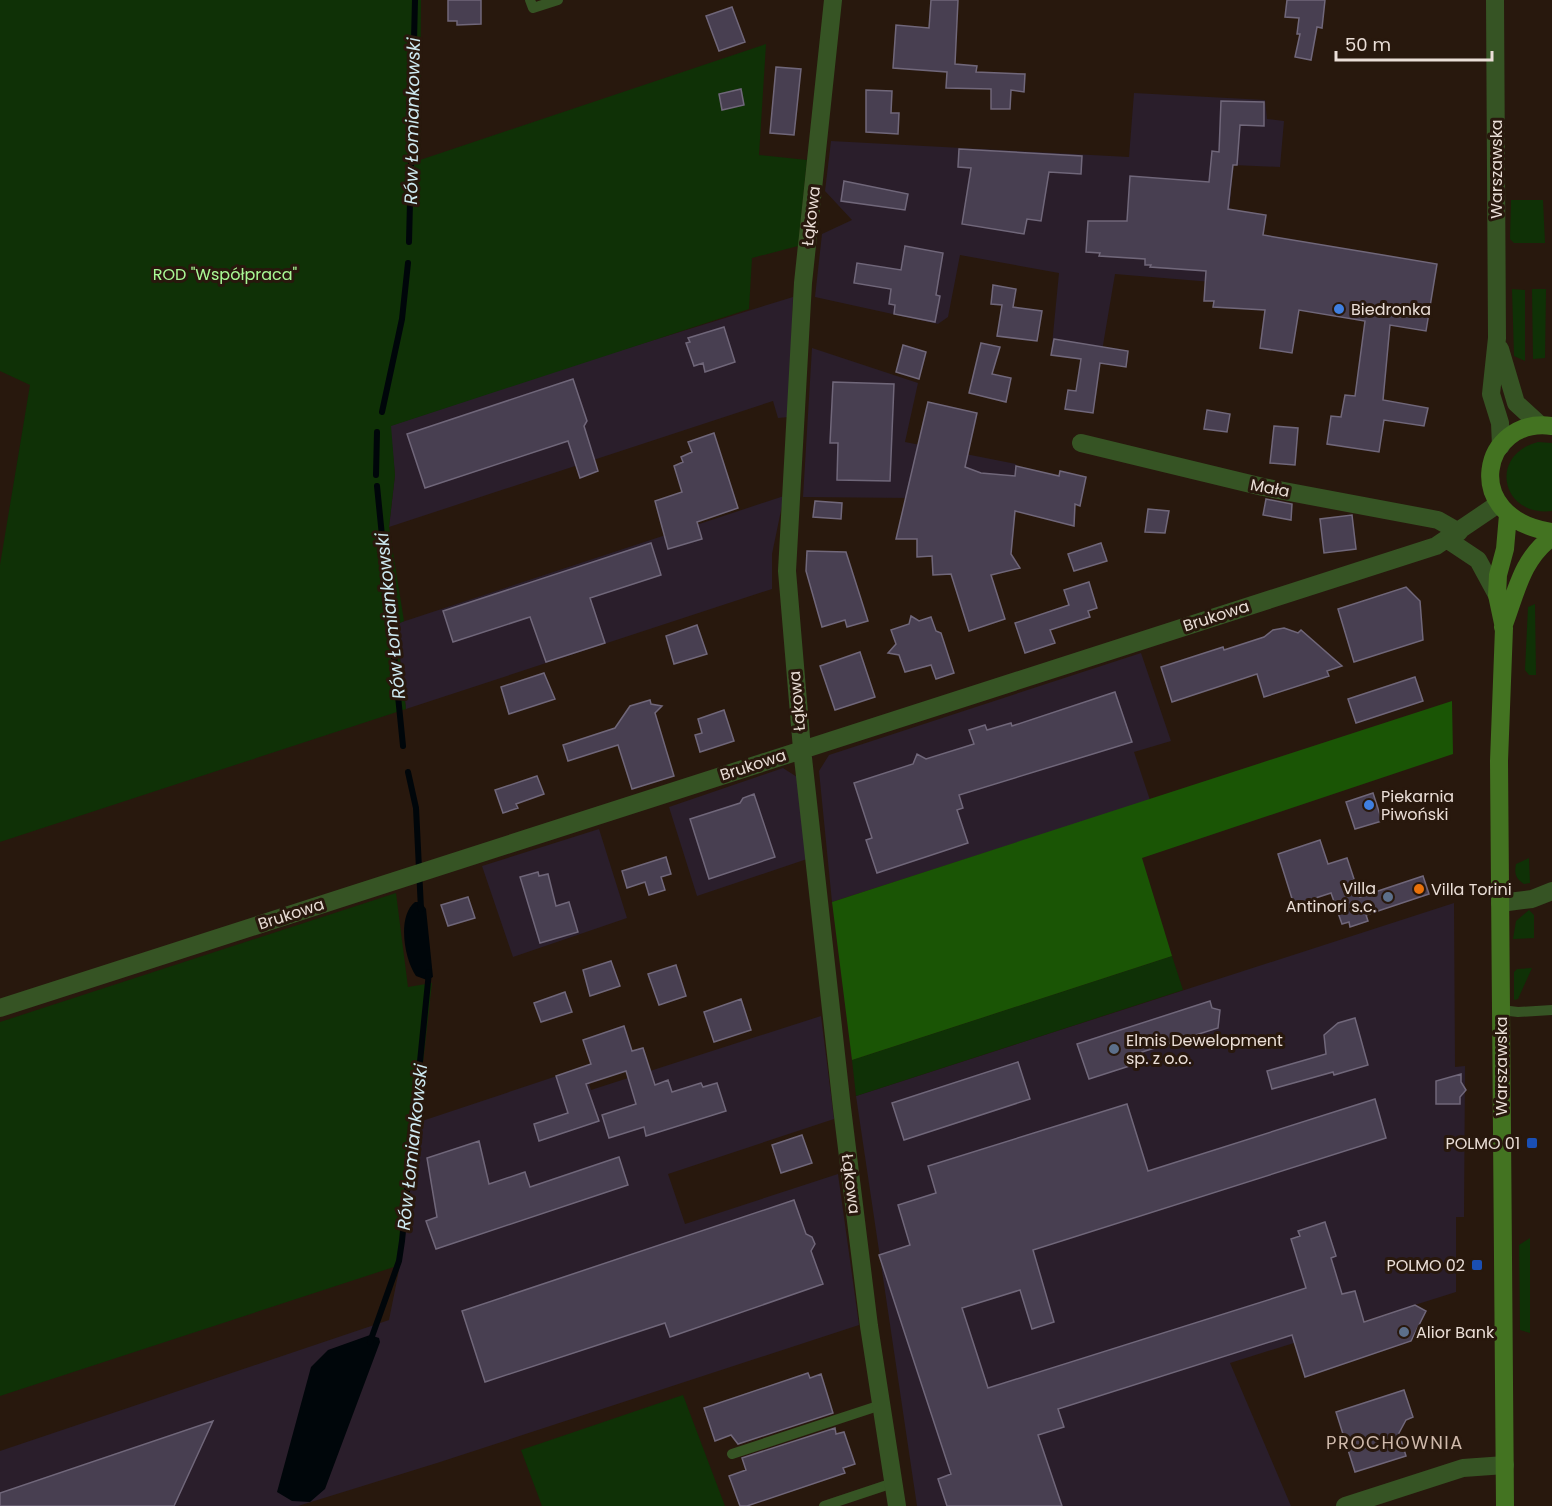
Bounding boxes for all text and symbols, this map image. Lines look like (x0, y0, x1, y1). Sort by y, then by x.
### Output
scale bar (1336, 24, 1492, 62)
text: 50 m (1345, 32, 1391, 57)
water label: Rów Łomiankowski (398, 37, 426, 205)
street label: Warszawska (1485, 119, 1508, 219)
street label: Łąkowa (796, 185, 826, 247)
park label: ROD "Współpraca" (153, 263, 298, 286)
place label: Biedronka (1351, 298, 1431, 321)
marker: Biedronka (1332, 302, 1346, 316)
street label: Mała (1248, 473, 1292, 503)
water label: Rów Łomiankowski (369, 531, 411, 700)
street label: Brukowa (1180, 594, 1252, 638)
street label: Łąkowa (783, 670, 811, 732)
street label: Brukowa (717, 743, 789, 787)
place label: Piekarnia Piwoński (1381, 785, 1454, 826)
marker: Piekarnia Piwoński (1362, 798, 1376, 812)
place label: Villa Antinori s.c. (1286, 877, 1376, 918)
place label: Villa Torini (1431, 878, 1512, 901)
marker: Villa Torini (1412, 882, 1426, 896)
marker: Villa Antinori s.c. (1381, 890, 1395, 904)
street label: Brukowa (255, 892, 327, 936)
street label: Warszawska (1490, 1016, 1513, 1116)
place label: Elmis Dewelopment sp. z o.o. (1126, 1029, 1283, 1070)
marker: Elmis Dewelopment sp. z o.o. (1107, 1042, 1121, 1056)
water label: Rów Łomiankowski (391, 1062, 433, 1231)
place label: POLMO 01 (1445, 1132, 1520, 1155)
marker: POLMO 01 (1525, 1136, 1539, 1150)
street label: Łąkowa (836, 1153, 866, 1215)
place label: POLMO 02 (1386, 1254, 1465, 1277)
marker: POLMO 02 (1470, 1258, 1484, 1272)
place label: Alior Bank (1416, 1321, 1495, 1344)
marker: Alior Bank (1397, 1325, 1411, 1339)
district label: PROCHOWNIA (1326, 1430, 1464, 1455)

